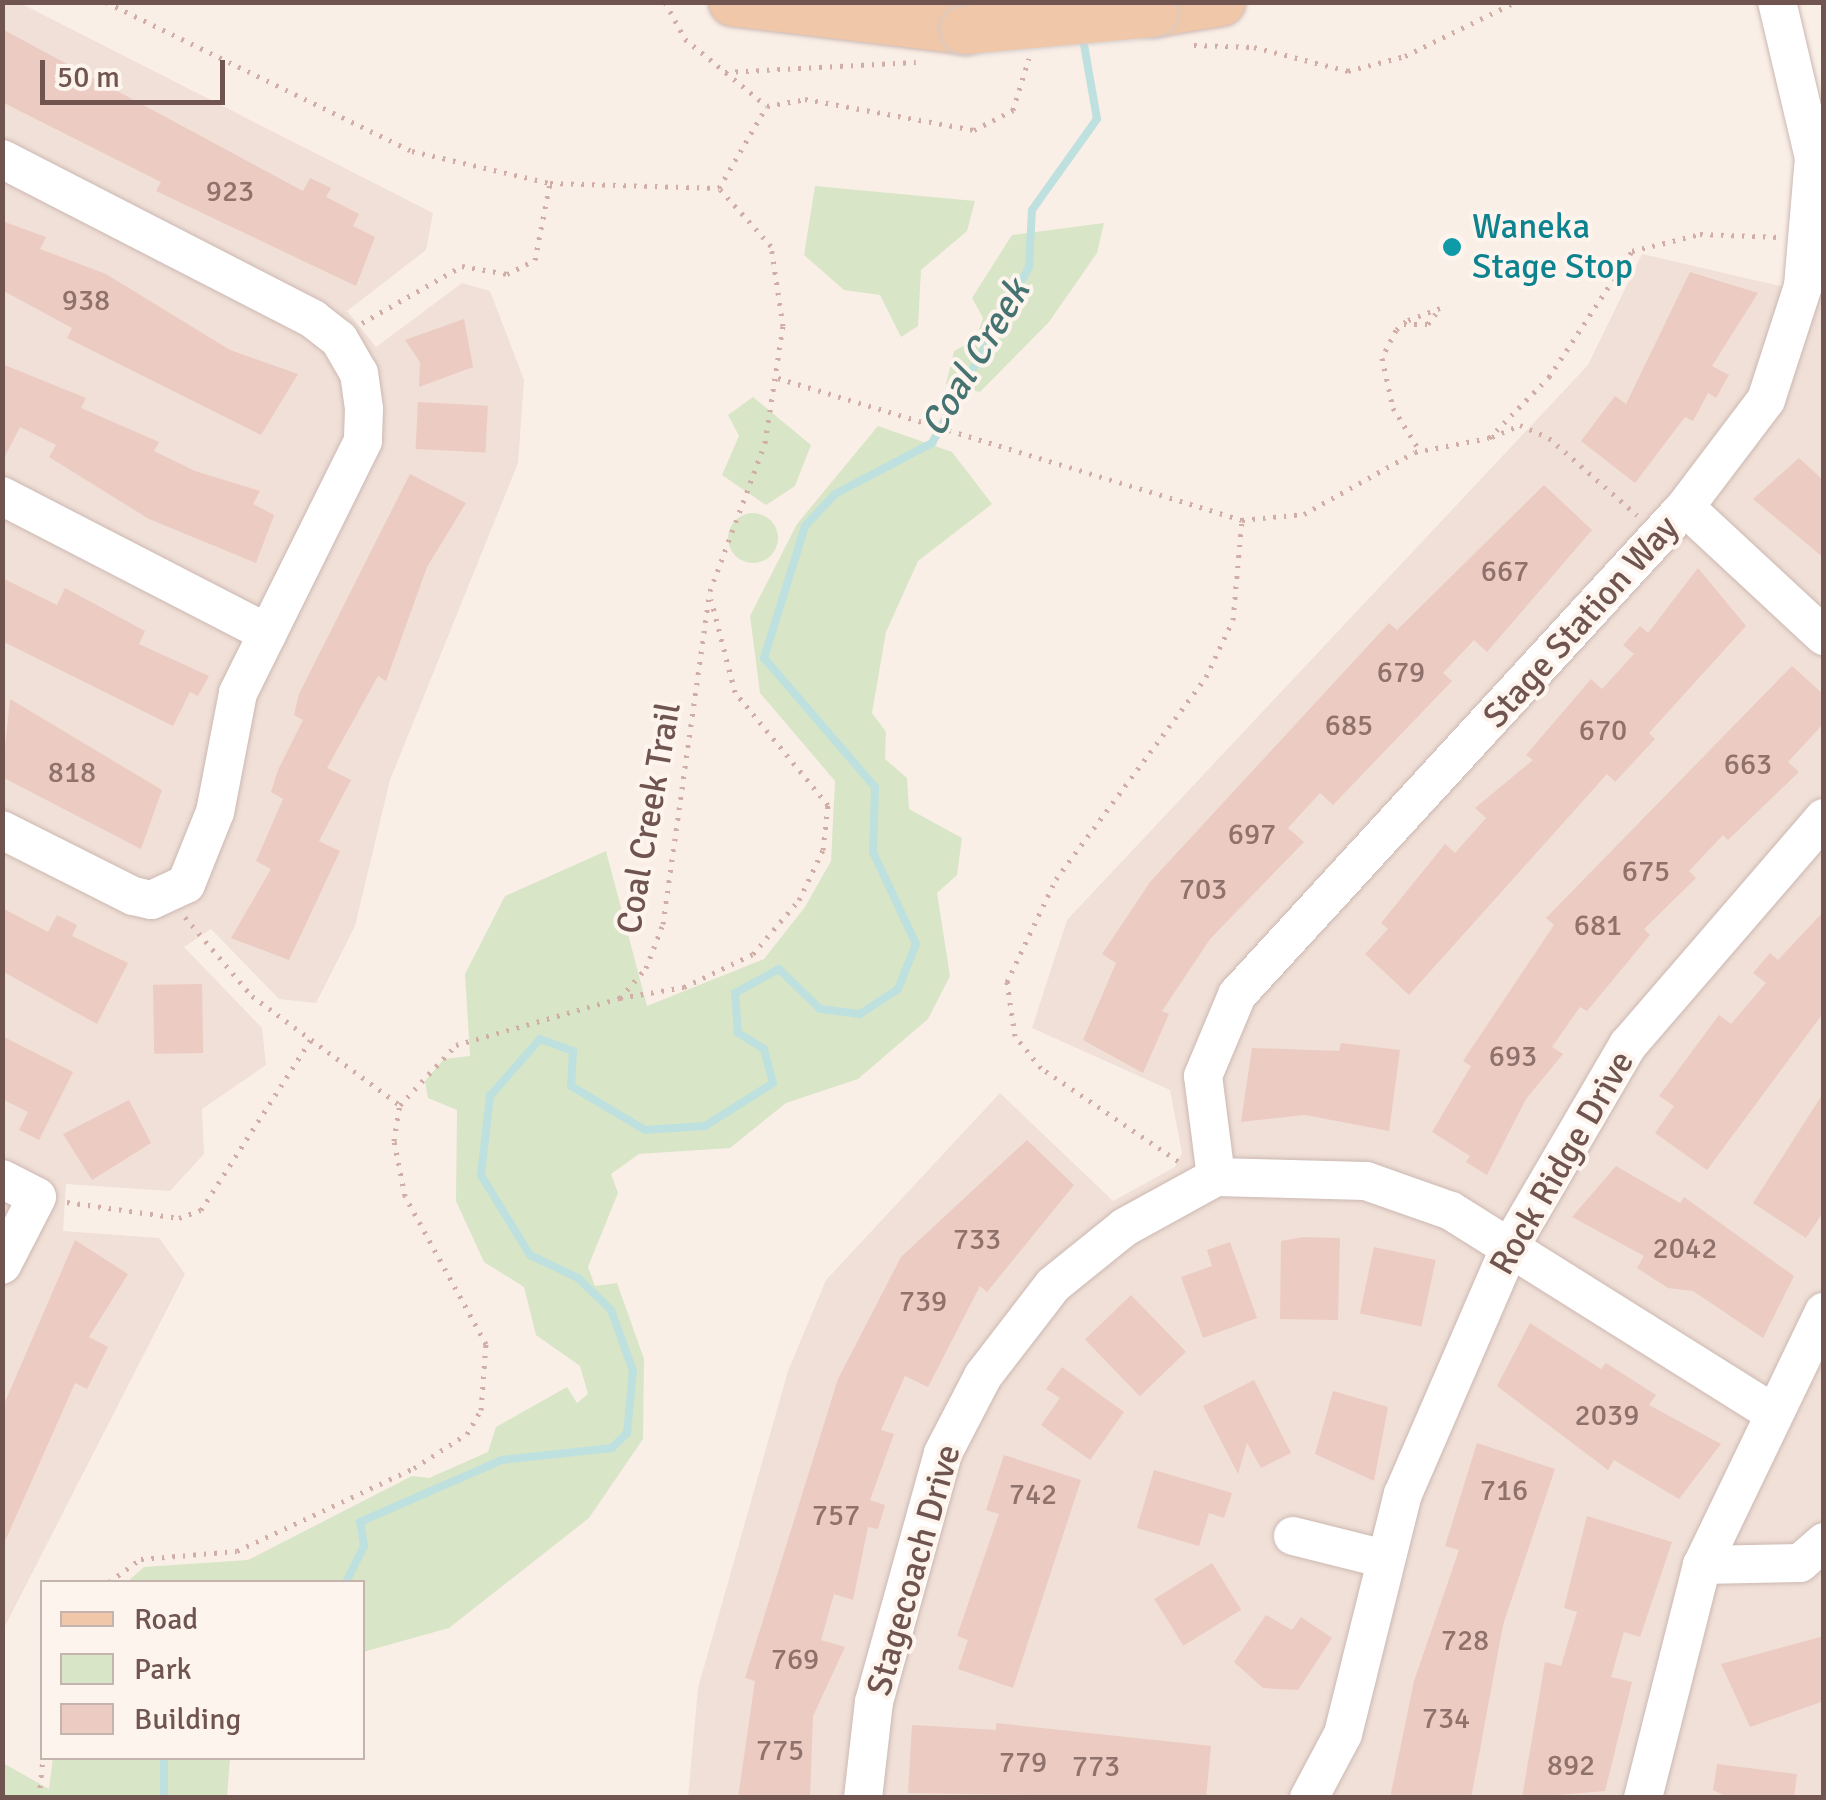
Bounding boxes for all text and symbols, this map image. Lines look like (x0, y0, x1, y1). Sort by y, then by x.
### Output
scale bar (45, 40, 230, 102)
text: 50 m (57, 59, 120, 96)
house number: 923 (206, 174, 254, 210)
place label: Waneka Stage Stop (1472, 206, 1633, 288)
marker: Waneka Stage Stop (1441, 236, 1463, 258)
water label: Coal Creek (911, 271, 1039, 445)
house number: 938 (62, 283, 110, 319)
street label: Stage Station Way (1475, 507, 1687, 737)
house number: 667 (1481, 554, 1529, 590)
house number: 679 (1377, 655, 1425, 691)
street label: Coal Creek Trail (608, 699, 690, 937)
house number: 685 (1325, 708, 1373, 744)
house number: 670 (1579, 713, 1627, 749)
house number: 663 (1724, 747, 1772, 783)
house number: 818 (48, 755, 96, 791)
house number: 697 (1228, 817, 1276, 853)
house number: 675 (1622, 854, 1670, 890)
house number: 703 (1179, 872, 1227, 908)
house number: 681 (1574, 908, 1622, 944)
house number: 693 (1489, 1039, 1537, 1075)
street label: Rock Ridge Drive (1481, 1044, 1643, 1282)
house number: 733 (953, 1222, 1001, 1258)
house number: 2042 (1653, 1231, 1717, 1267)
house number: 739 (899, 1284, 947, 1320)
house number: 2039 (1575, 1398, 1639, 1434)
street label: Stagecoach Drive (858, 1440, 970, 1700)
house number: 716 (1480, 1473, 1528, 1509)
house number: 742 (1009, 1477, 1057, 1513)
house number: 757 (812, 1498, 860, 1534)
legend (40, 1580, 365, 1760)
text: Road (134, 1601, 198, 1638)
house number: 728 (1441, 1623, 1489, 1659)
house number: 769 (771, 1642, 819, 1678)
text: Park (134, 1651, 192, 1688)
text: Building (134, 1701, 241, 1738)
house number: 734 (1422, 1701, 1470, 1737)
house number: 775 (756, 1733, 804, 1769)
house number: 779 (999, 1745, 1047, 1781)
house number: 892 (1547, 1748, 1595, 1784)
house number: 773 (1072, 1749, 1120, 1785)

